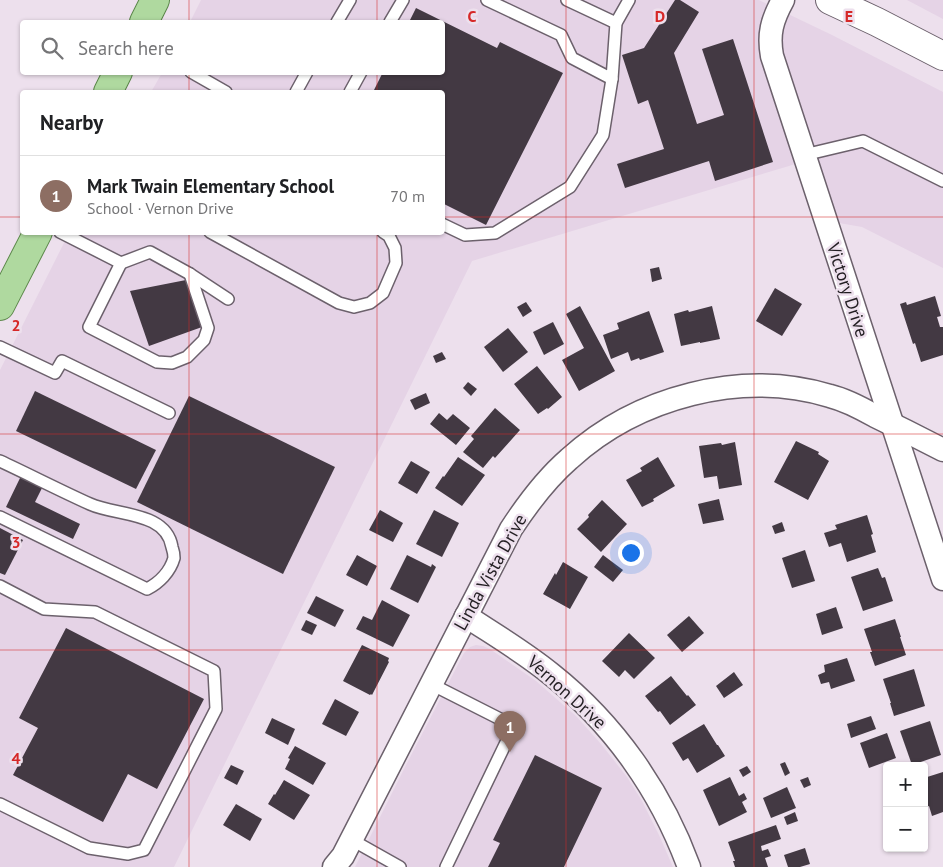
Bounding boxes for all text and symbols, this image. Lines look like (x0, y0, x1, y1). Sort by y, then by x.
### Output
text: C (468, 6, 477, 26)
text: D (655, 6, 665, 26)
text: E (845, 6, 853, 26)
search box (20, 20, 445, 75)
icon: search (38, 34, 66, 62)
text: Search here (78, 36, 174, 60)
text: Nearby (40, 109, 103, 136)
text: Mark Twain Elementary School (87, 174, 334, 198)
text: 1 (51, 186, 61, 206)
text: 70 m (390, 186, 425, 206)
text: School · Vernon Drive (87, 198, 234, 218)
street label: Victory Drive (822, 239, 874, 340)
text: 2 (11, 315, 21, 335)
street label: Linda Vista Drive (449, 510, 531, 634)
text: 3 (11, 532, 21, 552)
your location (618, 540, 644, 566)
street label: Vernon Drive (522, 650, 611, 734)
pin: 1 (494, 711, 526, 752)
text: 4 (11, 748, 21, 768)
map controls (883, 762, 928, 852)
button: + (883, 762, 928, 807)
button: − (883, 807, 928, 852)

